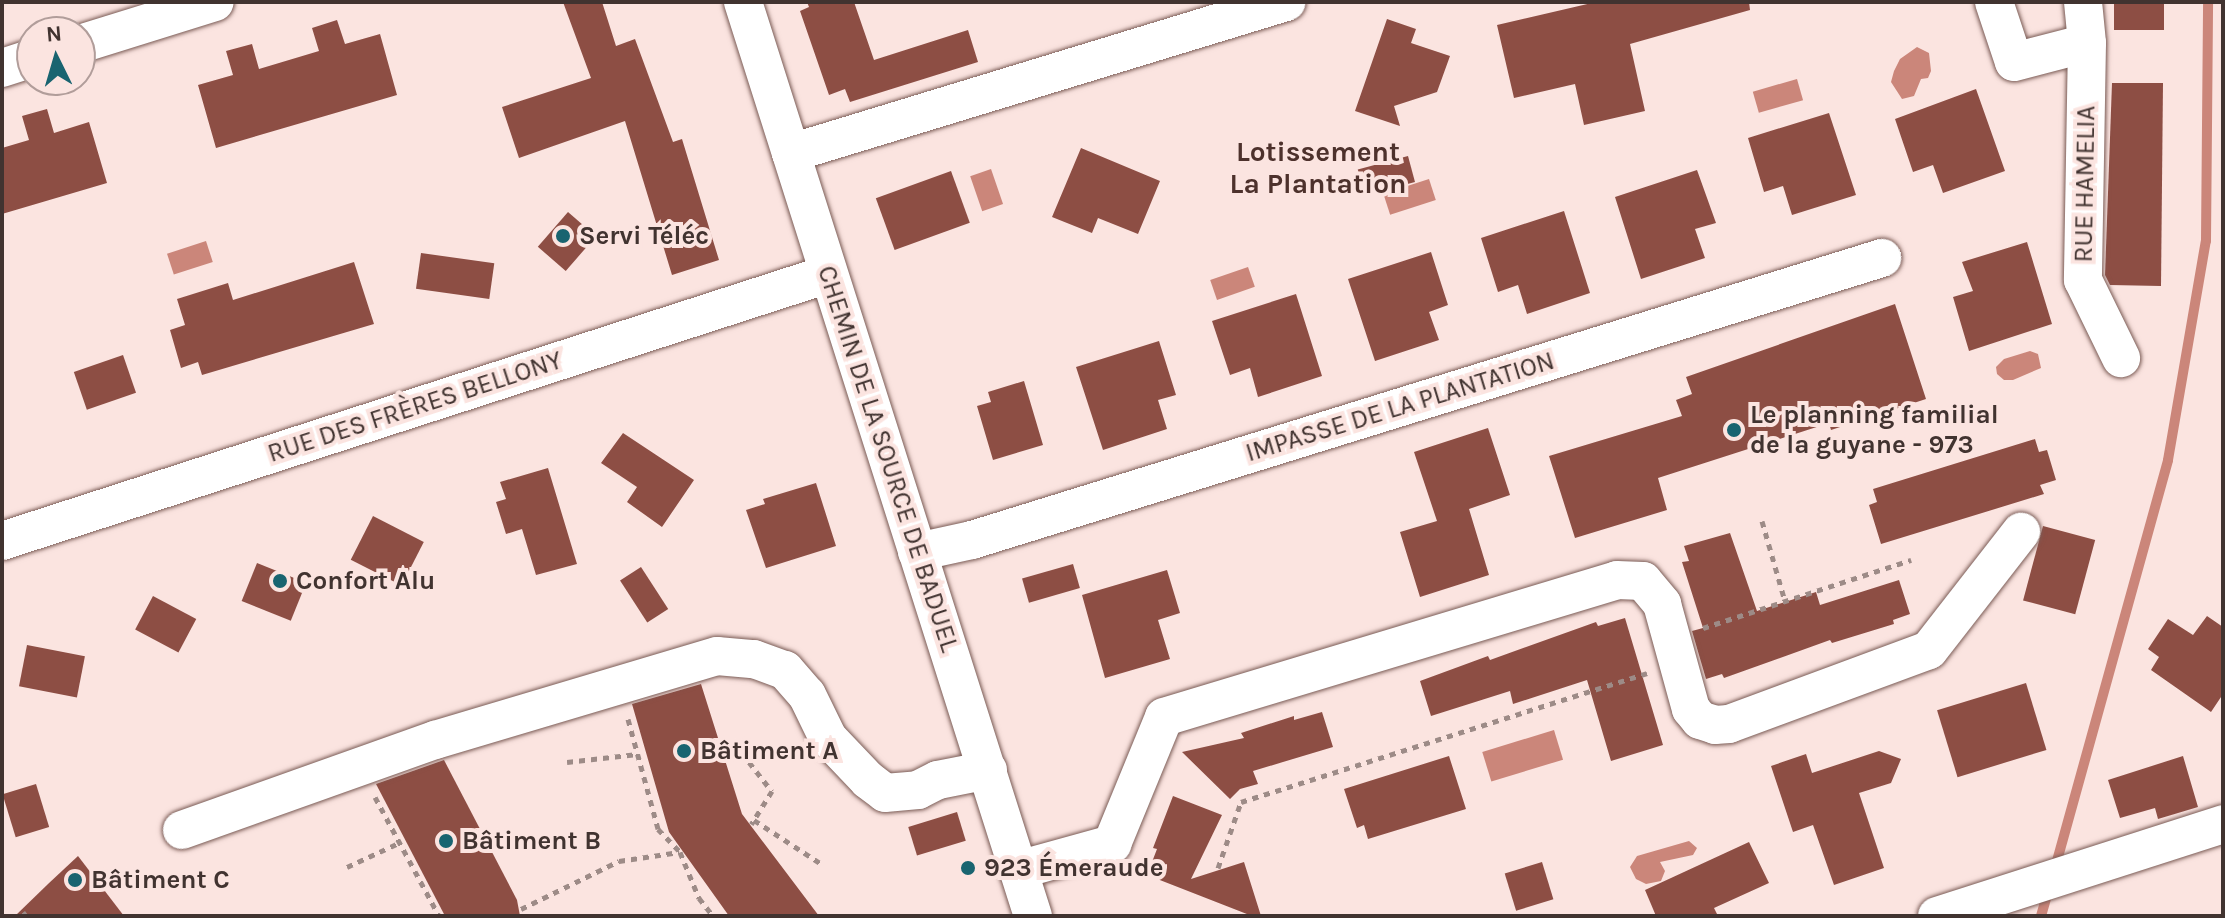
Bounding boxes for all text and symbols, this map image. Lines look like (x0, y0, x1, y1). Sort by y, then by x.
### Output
north arrow (16, 16, 96, 96)
text: N (45, 20, 63, 48)
street label: RUE HAMELIA (2068, 105, 2102, 263)
district label: Lotissement La Plantation (1230, 135, 1406, 201)
place label: Servi Téléc (579, 220, 709, 252)
marker: Servi Téléc (554, 227, 572, 245)
street label: CHEMIN DE LA SOURCE DE BADUEL (811, 262, 965, 656)
street label: RUE DES FRÈRES BELLONY (264, 345, 566, 469)
street label: IMPASSE DE LA PLANTATION (1242, 345, 1558, 469)
place label: Le planning familial de la guyane - 973 (1750, 399, 1999, 460)
marker: Le planning familial de la guyane - 973 (1725, 421, 1743, 439)
place label: Confort Alu (296, 565, 435, 597)
marker: Confort Alu (271, 572, 289, 590)
place label: Bâtiment A (700, 735, 839, 767)
marker: Bâtiment A (675, 742, 693, 760)
place label: Bâtiment B (462, 825, 601, 857)
marker: Bâtiment B (437, 832, 455, 850)
place label: 923 Émeraude (984, 852, 1164, 884)
marker: 923 Émeraude (959, 859, 977, 877)
place label: Bâtiment C (91, 864, 230, 896)
marker: Bâtiment C (66, 871, 84, 889)

